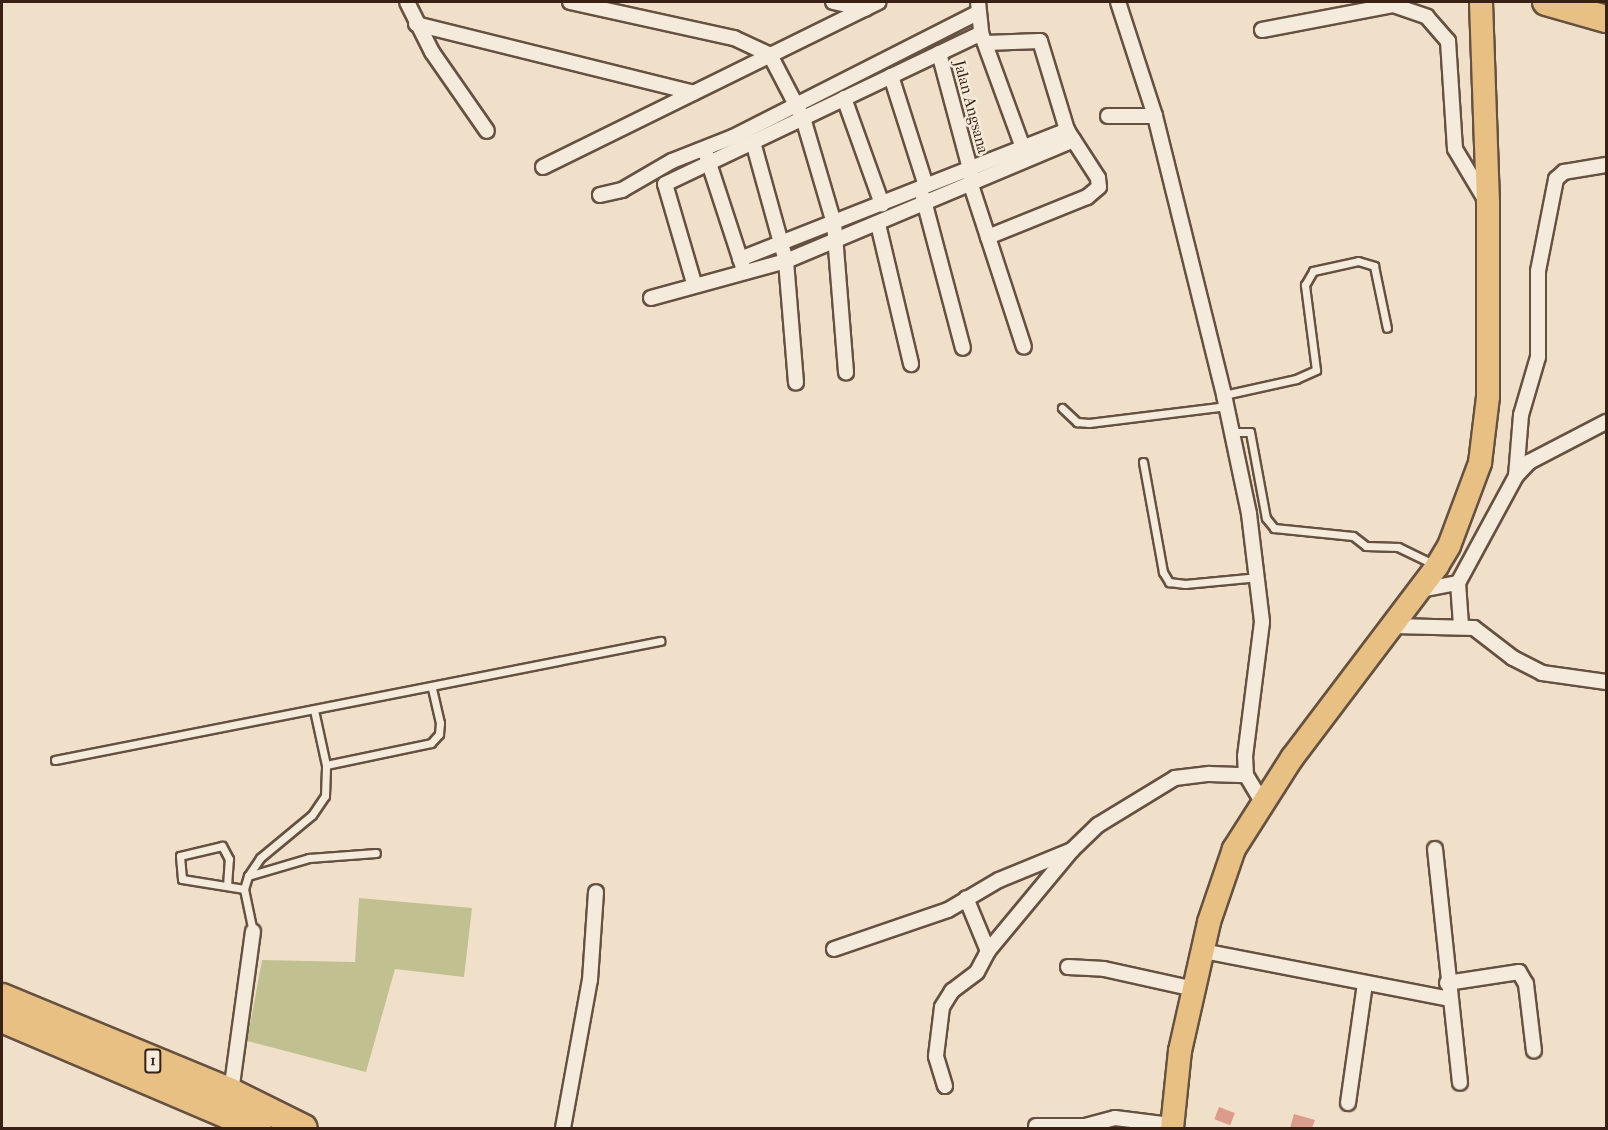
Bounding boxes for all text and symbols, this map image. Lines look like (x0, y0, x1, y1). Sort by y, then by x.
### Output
street label: Jalan Angsana (949, 58, 993, 156)
road number: 1 (144, 1049, 162, 1073)

